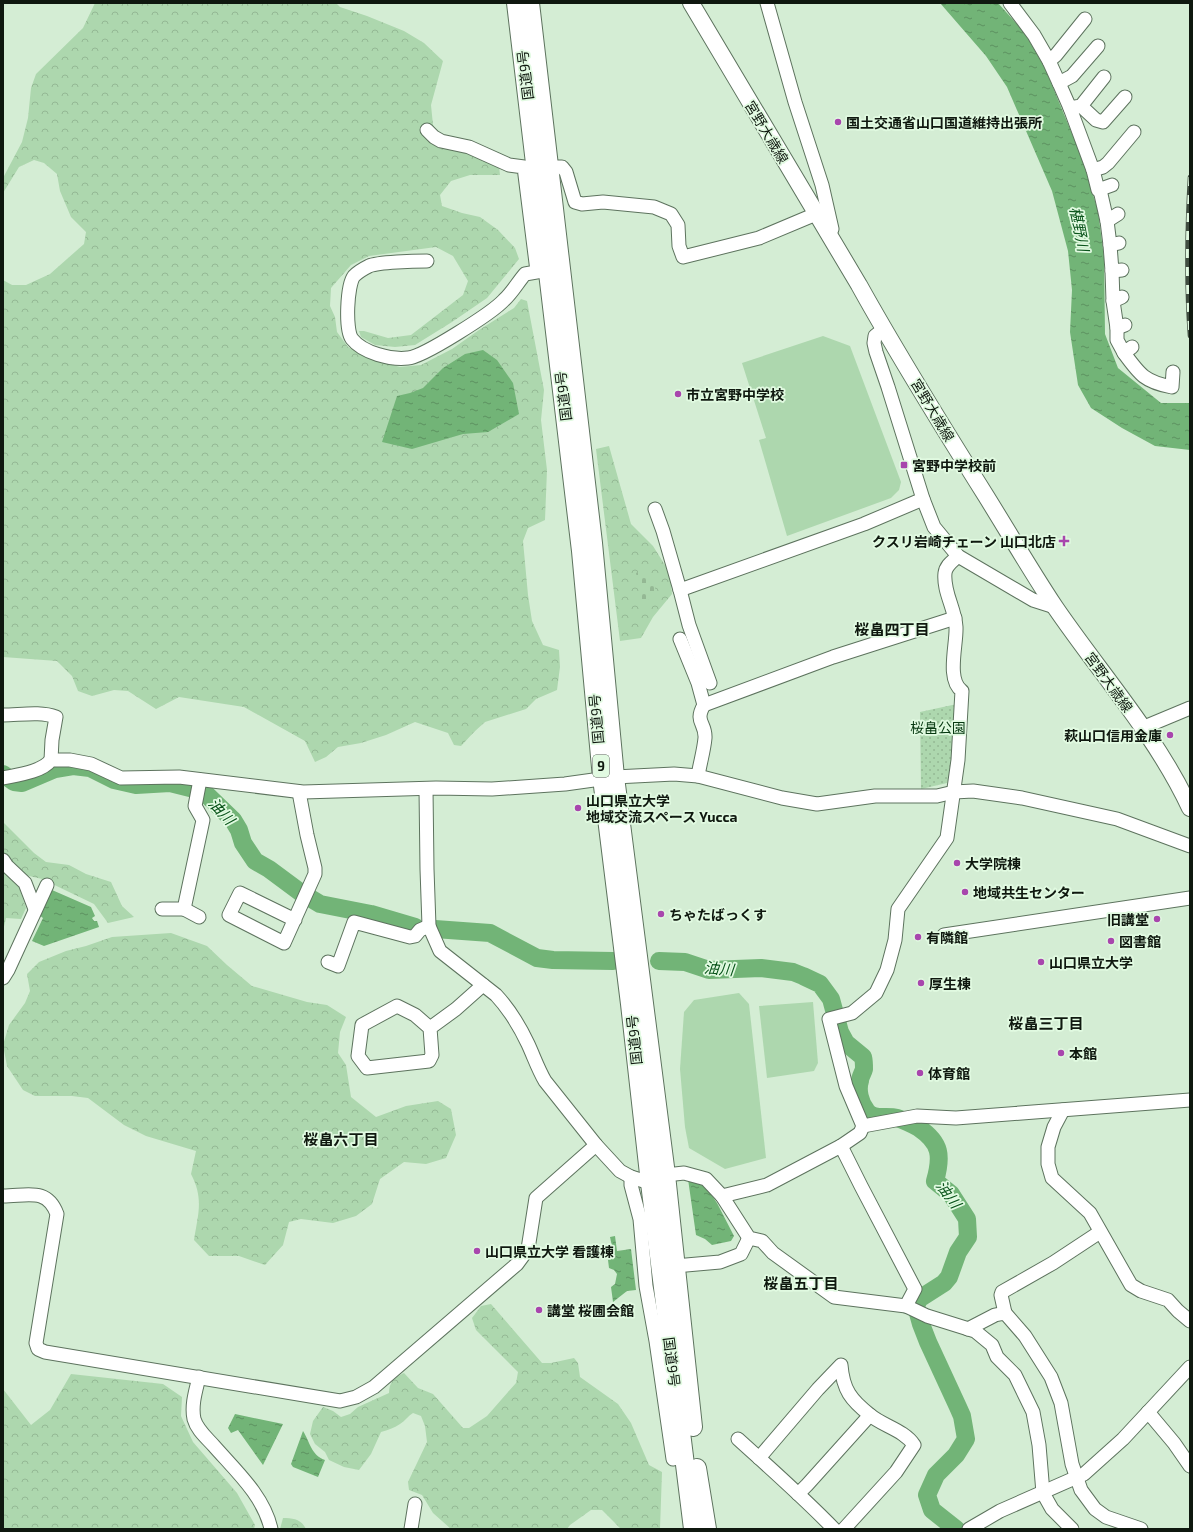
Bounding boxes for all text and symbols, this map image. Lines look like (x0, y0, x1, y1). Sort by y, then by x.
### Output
street label: 国道9号 (514, 49, 536, 101)
street label: 宮野大歳線 (742, 98, 792, 166)
place label: 国土交通省山口国道維持出張所 (846, 114, 1042, 131)
marker: 国土交通省山口国道維持出張所 (833, 117, 843, 127)
water label: 椹野川 (1067, 205, 1094, 255)
street label: 国道9号 (552, 370, 574, 422)
street label: 宮野大歳線 (908, 376, 958, 444)
place label: 市立宮野中学校 (686, 386, 784, 403)
marker: 市立宮野中学校 (673, 389, 683, 399)
place label: 宮野中学校前 (912, 457, 996, 474)
marker: 宮野中学校前 (899, 460, 909, 470)
place label: クスリ岩崎チェーン 山口北店 (872, 533, 1056, 550)
marker: クスリ岩崎チェーン 山口北店 (1059, 536, 1069, 546)
district label: 桜畠四丁目 (854, 620, 930, 638)
street label: 宮野大歳線 (1082, 649, 1136, 715)
street label: 国道9号 (585, 693, 607, 745)
park label: 桜畠公園 (910, 719, 966, 736)
place label: 萩山口信用金庫 (1064, 727, 1162, 744)
marker: 萩山口信用金庫 (1165, 730, 1175, 740)
road number: 9 (593, 755, 609, 777)
place label: 山口県立大学 地域交流スペース Yucca (586, 792, 738, 825)
water label: 油川 (205, 794, 240, 830)
marker: 山口県立大学 地域交流スペース Yucca (573, 803, 583, 813)
place label: 大学院棟 (965, 855, 1021, 872)
marker: 大学院棟 (952, 858, 962, 868)
place label: 地域共生センター (973, 884, 1085, 901)
marker: 地域共生センター (960, 887, 970, 897)
place label: ちゃたばっくす (669, 906, 767, 923)
marker: ちゃたばっくす (656, 909, 666, 919)
place label: 旧講堂 (1107, 911, 1149, 928)
marker: 旧講堂 (1152, 914, 1162, 924)
place label: 有隣館 (926, 929, 968, 946)
marker: 有隣館 (913, 932, 923, 942)
place label: 図書館 (1119, 933, 1161, 950)
marker: 図書館 (1106, 936, 1116, 946)
place label: 山口県立大学 (1049, 954, 1133, 971)
marker: 山口県立大学 (1036, 957, 1046, 967)
water label: 油川 (703, 958, 737, 978)
place label: 厚生棟 (929, 975, 971, 992)
marker: 厚生棟 (916, 978, 926, 988)
street label: 国道9号 (623, 1014, 645, 1066)
district label: 桜畠三丁目 (1008, 1014, 1084, 1032)
place label: 本館 (1069, 1045, 1097, 1062)
marker: 本館 (1056, 1048, 1066, 1058)
place label: 体育館 (928, 1065, 970, 1082)
marker: 体育館 (915, 1068, 925, 1078)
district label: 桜畠六丁目 (303, 1130, 379, 1148)
water label: 油川 (933, 1177, 966, 1213)
place label: 山口県立大学 看護棟 (485, 1243, 614, 1260)
marker: 山口県立大学 看護棟 (472, 1246, 482, 1256)
district label: 桜畠五丁目 (763, 1274, 839, 1292)
place label: 講堂 桜圃会館 (547, 1302, 634, 1319)
marker: 講堂 桜圃会館 (534, 1305, 544, 1315)
street label: 国道9号 (661, 1336, 683, 1388)

